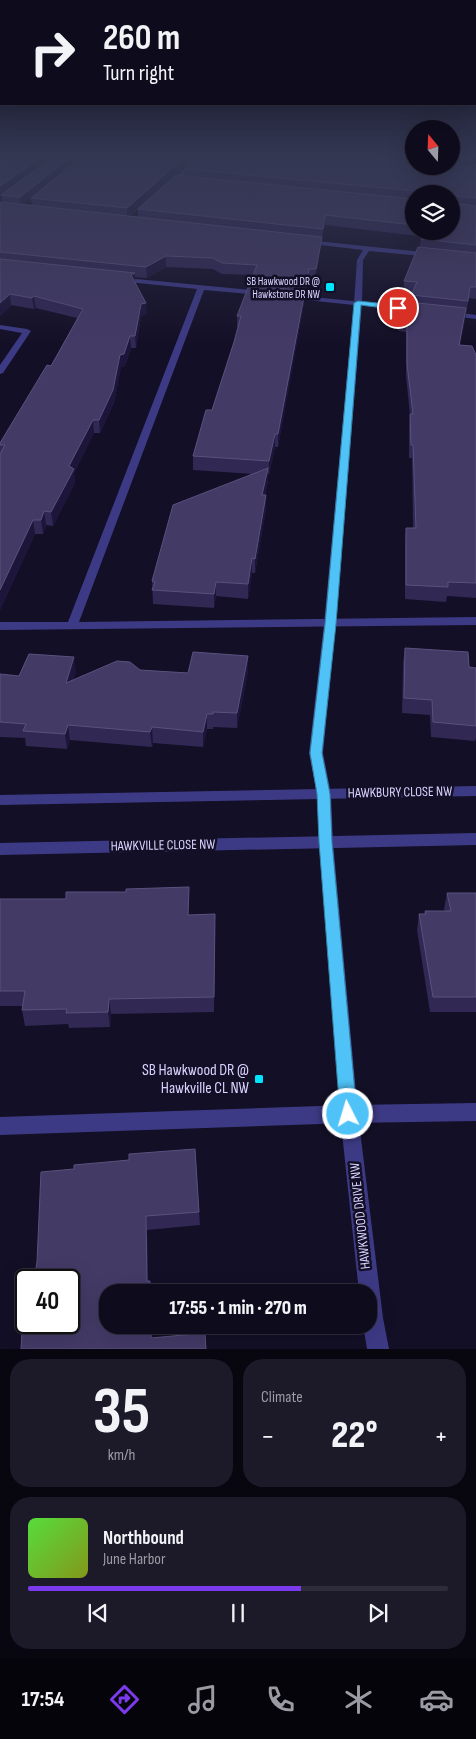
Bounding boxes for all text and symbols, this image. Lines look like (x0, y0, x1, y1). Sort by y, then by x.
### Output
text: 260 m (103, 17, 180, 60)
icon: right (20, 20, 85, 85)
text: Turn right (103, 60, 174, 87)
north arrow (405, 120, 460, 175)
map controls (405, 120, 460, 240)
button: layers (405, 185, 460, 240)
place label: SB Hawkwood DR @ Hawkstone DR NW (246, 275, 320, 301)
marker: SB Hawkwood DR @ Hawkstone DR NW (324, 281, 336, 293)
pin (377, 287, 419, 329)
icon: arrive (384, 294, 412, 322)
street label: HAWKBURY CLOSE NW (348, 783, 452, 801)
street label: HAWKVILLE CLOSE NW (111, 836, 215, 854)
place label: SB Hawkwood DR @ Hawkville CL NW (142, 1061, 250, 1098)
marker: SB Hawkwood DR @ Hawkville CL NW (253, 1073, 265, 1085)
position arrow (321, 1087, 373, 1139)
street label: HAWKWOOD DRIVE NW (346, 1162, 374, 1270)
speed limit sign: 40 (15, 1269, 80, 1334)
text: 17:55 · 1 min · 270 m (169, 1297, 307, 1320)
text: 35 (93, 1374, 150, 1452)
text: Climate (261, 1388, 303, 1407)
text: 22° (331, 1413, 378, 1458)
text: − (261, 1420, 275, 1453)
text: + (434, 1420, 448, 1453)
text: km/h (108, 1446, 135, 1465)
text: Northbound (103, 1527, 184, 1550)
text: June Harbor (103, 1550, 166, 1569)
icon: previous (84, 1599, 112, 1627)
icon: pause (224, 1599, 252, 1627)
icon: next (364, 1599, 392, 1627)
icon: directions (107, 1682, 142, 1717)
icon: music (185, 1682, 220, 1717)
icon: phone (263, 1682, 298, 1717)
icon: climate (341, 1682, 376, 1717)
icon: car (419, 1682, 454, 1717)
text: 17:54 (22, 1686, 64, 1713)

